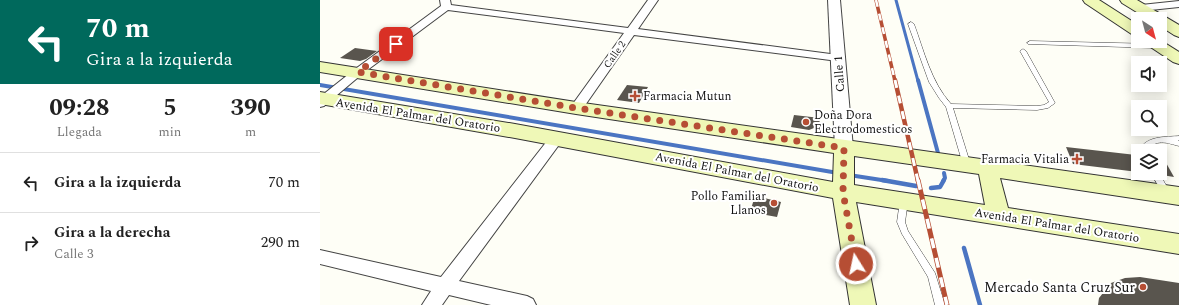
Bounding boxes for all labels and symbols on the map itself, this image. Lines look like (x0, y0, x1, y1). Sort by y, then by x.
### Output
north arrow (1131, 12, 1167, 48)
pin (379, 27, 413, 61)
street label: Calle 2 (600, 38, 630, 72)
street label: Calle 1 (829, 55, 850, 93)
place label: Farmacia Mutun (643, 87, 731, 106)
marker: Farmacia Mutun (630, 91, 640, 101)
street label: Avenida El Palmar del Oratorio (334, 93, 502, 138)
place label: Doña Dora Electrodomesticos (814, 106, 912, 139)
marker: Doña Dora Electrodomesticos (801, 117, 811, 127)
street label: Avenida El Palmar del Oratorio (653, 147, 820, 198)
place label: Farmacia Vitalia (981, 150, 1069, 169)
marker: Farmacia Vitalia (1072, 154, 1082, 164)
place label: Pollo Familiar Llanos (691, 187, 766, 220)
marker: Pollo Familiar Llanos (769, 198, 779, 208)
street label: Avenida El Palmar del Oratorio (973, 203, 1141, 248)
position arrow (835, 243, 877, 285)
place label: Mercado Santa Cruz Sur (984, 277, 1135, 298)
marker: Mercado Santa Cruz Sur (1138, 282, 1148, 292)

